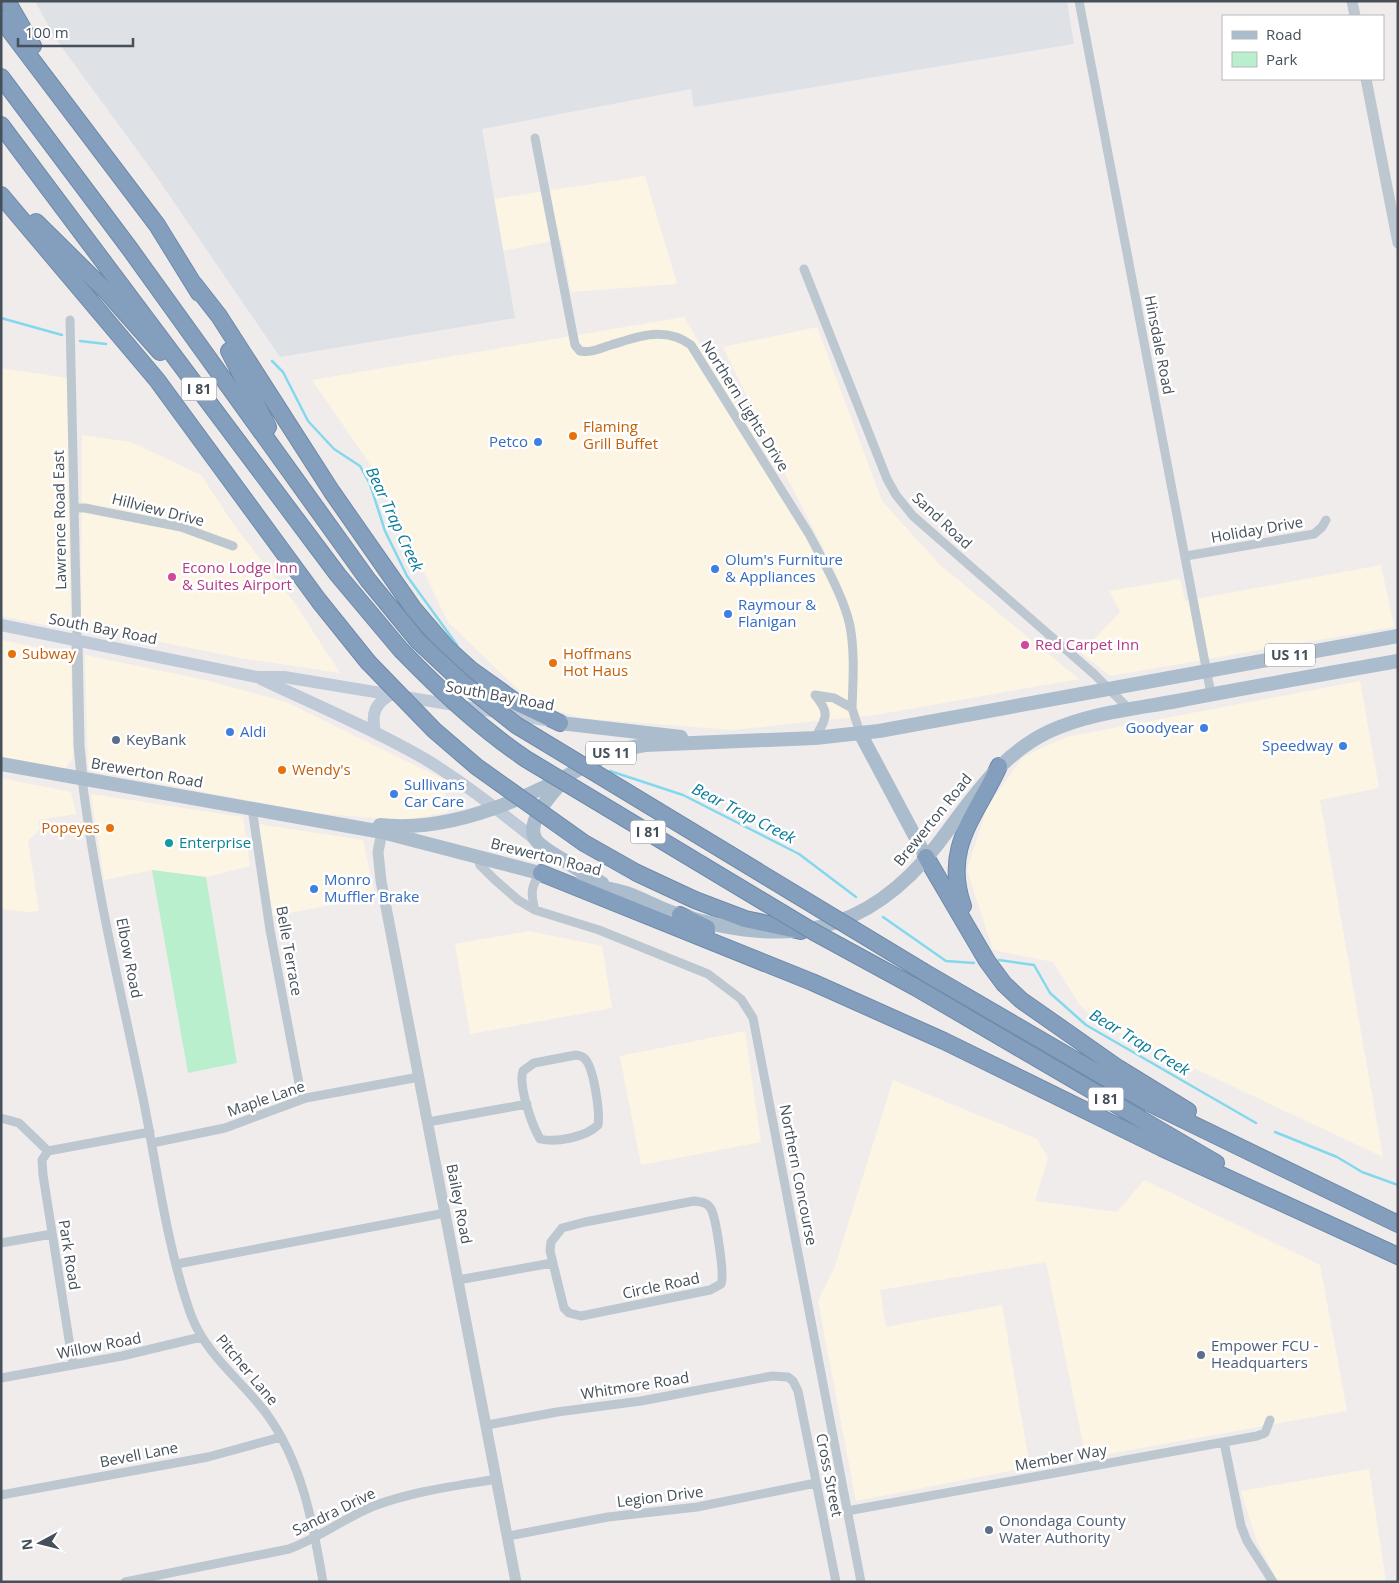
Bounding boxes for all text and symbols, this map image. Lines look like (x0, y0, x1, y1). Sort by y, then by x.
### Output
scale bar (18, 15, 132, 47)
legend (1222, 15, 1384, 80)
text: 100 m (25, 22, 69, 42)
text: Road (1266, 24, 1302, 44)
text: Park (1266, 49, 1297, 69)
street label: Hinsdale Road (1141, 294, 1179, 396)
street label: Northern Lights Drive (697, 336, 794, 475)
road number: I 81 (182, 378, 216, 400)
place label: Flaming Grill Buffet (583, 416, 658, 453)
marker: Flaming Grill Buffet (567, 430, 579, 442)
place label: Petco (489, 431, 528, 451)
marker: Petco (532, 436, 544, 448)
street label: Lawrence Road East (48, 450, 70, 590)
water label: Bear Trap Creek (361, 463, 429, 576)
street label: Hillview Drive (110, 488, 206, 530)
street label: Sand Road (909, 488, 977, 553)
street label: Holiday Drive (1209, 511, 1305, 547)
place label: Olum's Furniture & Appliances (725, 549, 843, 586)
place label: Econo Lodge Inn & Suites Airport (182, 557, 298, 594)
marker: Olum's Furniture & Appliances (709, 563, 721, 575)
marker: Econo Lodge Inn & Suites Airport (166, 571, 178, 583)
place label: Raymour & Flanigan (738, 594, 816, 631)
street label: South Bay Road (47, 608, 159, 648)
marker: Raymour & Flanigan (722, 608, 734, 620)
place label: Red Carpet Inn (1035, 634, 1139, 654)
marker: Red Carpet Inn (1019, 639, 1031, 651)
place label: Subway (22, 643, 77, 663)
place label: Hoffmans Hot Haus (563, 643, 632, 680)
road number: US 11 (1265, 644, 1315, 666)
marker: Subway (6, 648, 18, 660)
marker: Hoffmans Hot Haus (547, 657, 559, 669)
street label: South Bay Road (444, 676, 556, 714)
place label: Goodyear (1125, 717, 1194, 737)
place label: Aldi (240, 721, 266, 741)
marker: Goodyear (1198, 722, 1210, 734)
marker: Aldi (224, 726, 236, 738)
place label: KeyBank (126, 729, 186, 749)
marker: KeyBank (110, 734, 122, 746)
place label: Speedway (1262, 735, 1333, 755)
marker: Speedway (1337, 740, 1349, 752)
road number: US 11 (586, 741, 636, 764)
street label: Brewerton Road (89, 752, 205, 792)
place label: Wendy's (292, 759, 351, 779)
marker: Wendy's (276, 764, 288, 776)
street label: Brewerton Road (889, 769, 976, 870)
place label: Sullivans Car Care (404, 774, 465, 811)
water label: Bear Trap Creek (689, 777, 801, 849)
marker: Sullivans Car Care (388, 788, 400, 800)
place label: Popeyes (41, 817, 100, 837)
road number: I 81 (630, 820, 666, 844)
marker: Popeyes (104, 822, 116, 834)
place label: Enterprise (179, 832, 251, 852)
street label: Brewerton Road (489, 833, 604, 879)
marker: Enterprise (163, 837, 175, 849)
place label: Monro Muffler Brake (324, 869, 419, 906)
marker: Monro Muffler Brake (308, 883, 320, 895)
street label: Belle Terrace (272, 904, 308, 997)
street label: Elbow Road (112, 916, 148, 1000)
water label: Bear Trap Creek (1086, 1003, 1195, 1081)
street label: Maple Lane (224, 1075, 307, 1121)
road number: I 81 (1088, 1088, 1124, 1110)
street label: Northern Concourse (775, 1103, 822, 1247)
street label: Bailey Road (442, 1162, 478, 1246)
street label: Park Road (55, 1218, 85, 1292)
street label: Circle Road (620, 1267, 701, 1303)
street label: Willow Road (55, 1327, 143, 1363)
street label: Pitcher Lane (212, 1330, 283, 1409)
place label: Empower FCU - Headquarters (1211, 1335, 1319, 1372)
marker: Empower FCU - Headquarters (1195, 1349, 1207, 1361)
street label: Whitmore Road (579, 1367, 690, 1403)
street label: Cross Street (812, 1431, 848, 1518)
street label: Bevell Lane (98, 1437, 180, 1471)
street label: Member Way (1013, 1439, 1109, 1475)
street label: Legion Drive (615, 1481, 704, 1511)
street label: Sandra Drive (289, 1482, 378, 1540)
place label: Onondaga County Water Authority (999, 1510, 1126, 1547)
north arrow (15, 1518, 65, 1568)
marker: Onondaga County Water Authority (983, 1524, 995, 1536)
text: N (16, 1538, 37, 1551)

